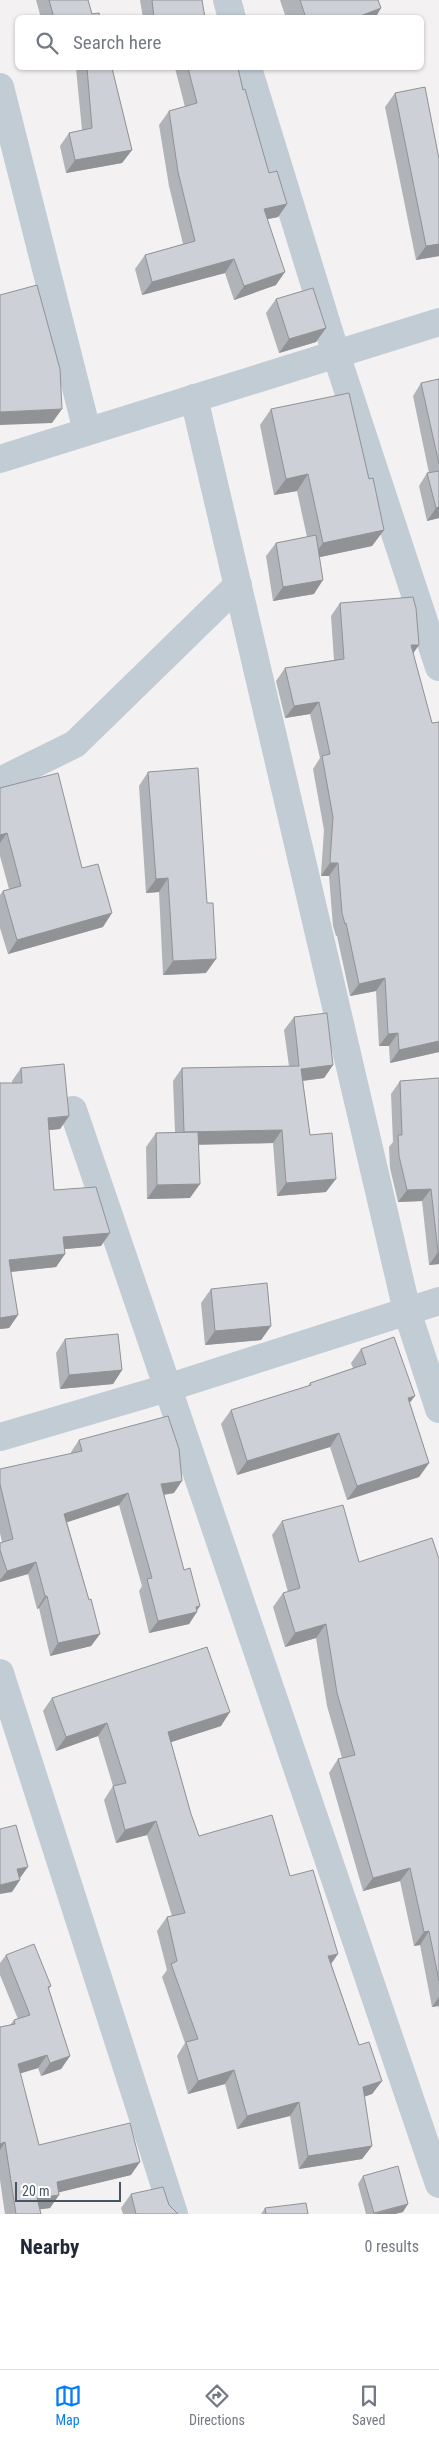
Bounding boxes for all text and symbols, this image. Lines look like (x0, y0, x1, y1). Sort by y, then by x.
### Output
search box (15, 15, 424, 70)
icon: search (33, 29, 61, 57)
text: Search here (73, 31, 161, 54)
scale bar (15, 2179, 121, 2202)
text: 20 m (22, 2183, 50, 2199)
text: Nearby (20, 2235, 79, 2259)
text: 0 results (364, 2237, 419, 2256)
tab: Map (54, 2382, 82, 2428)
tab: Directions (189, 2382, 245, 2428)
tab: Saved (352, 2382, 385, 2428)

